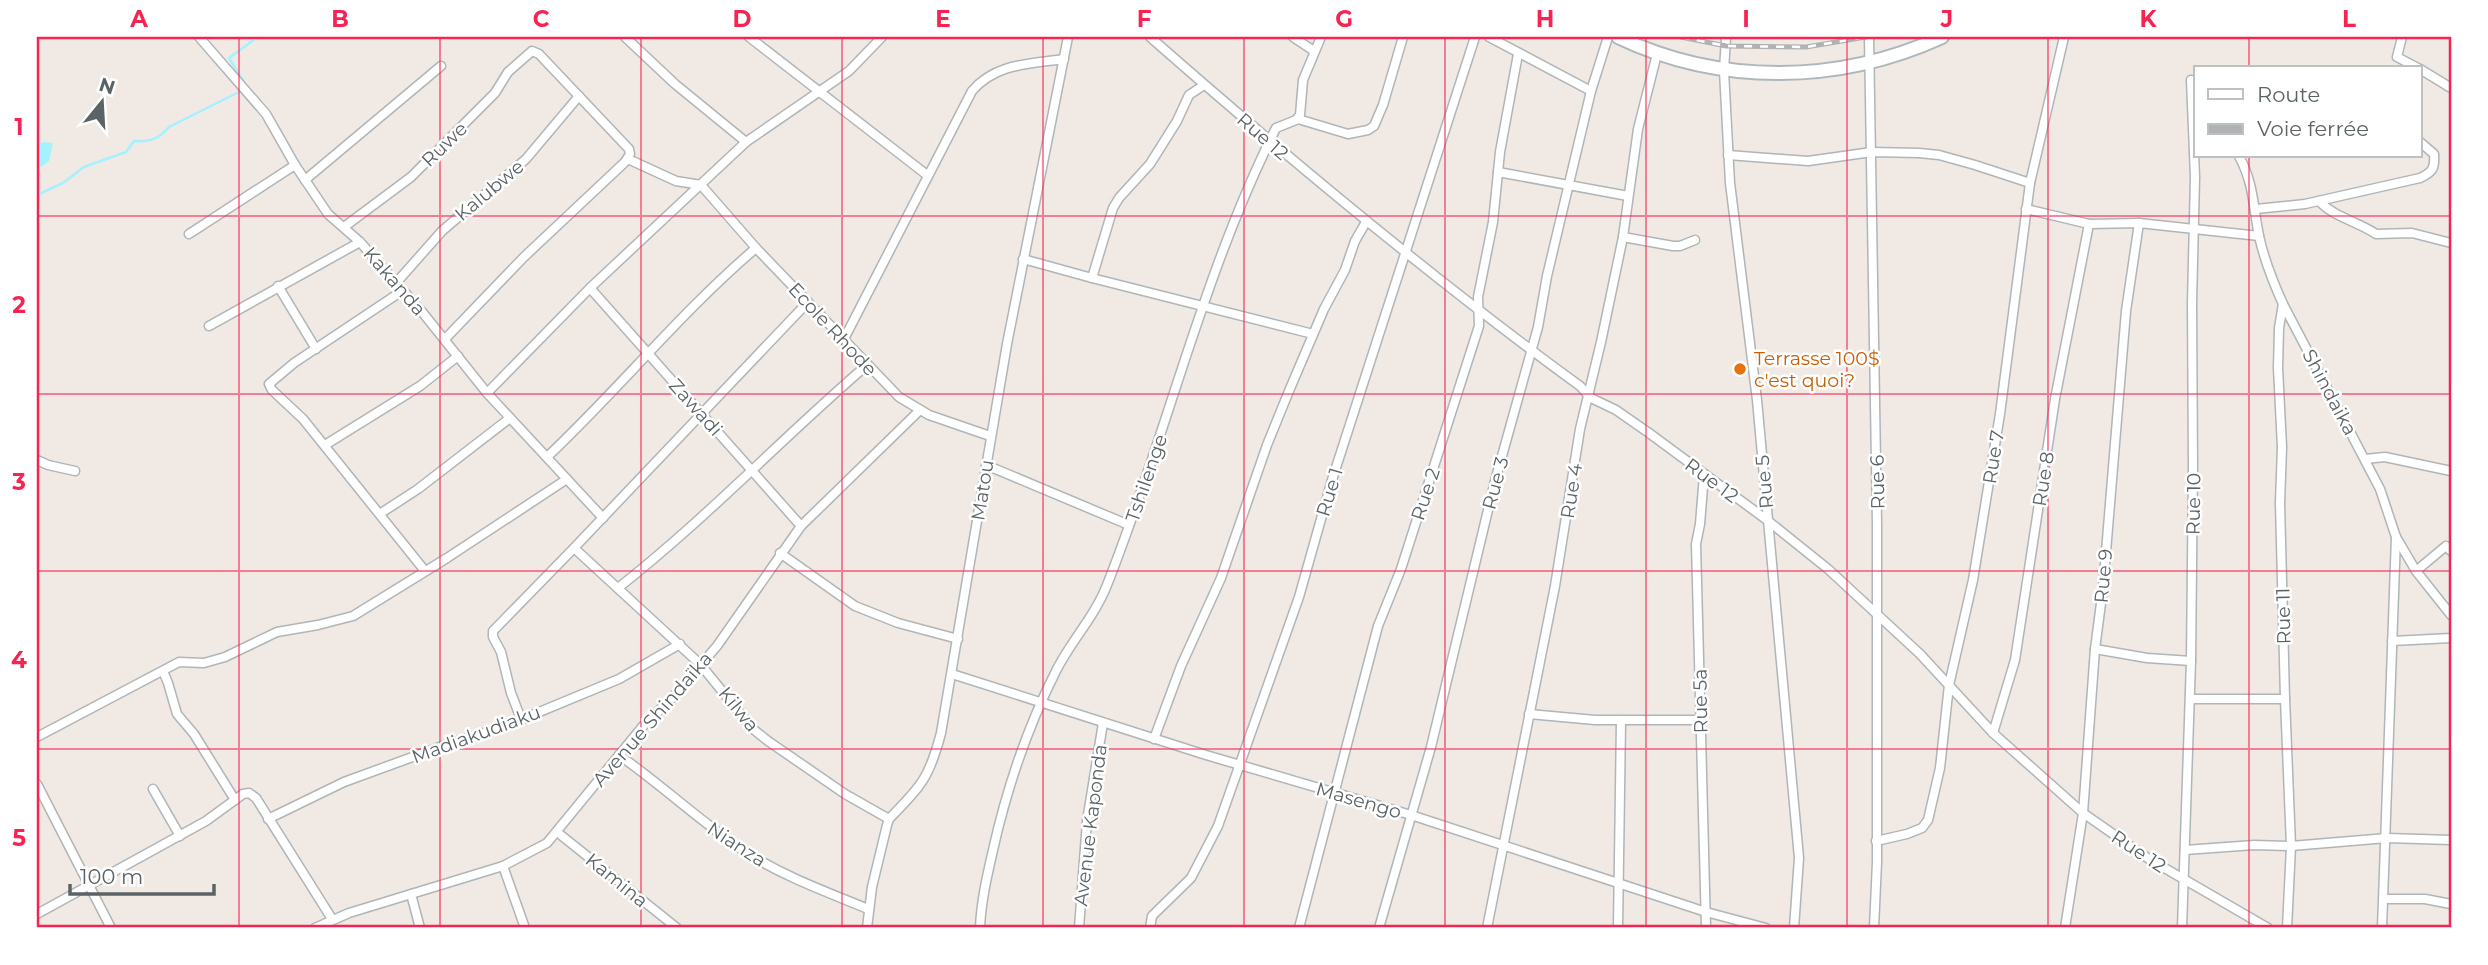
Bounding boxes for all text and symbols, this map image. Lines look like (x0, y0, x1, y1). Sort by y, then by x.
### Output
text: A (129, 5, 148, 33)
text: B (331, 5, 349, 33)
text: C (533, 5, 550, 33)
text: D (733, 5, 752, 33)
text: E (935, 5, 951, 33)
text: F (1137, 5, 1152, 33)
text: G (1335, 5, 1353, 33)
text: H (1536, 5, 1554, 33)
text: I (1742, 5, 1750, 33)
text: J (1940, 5, 1953, 33)
text: K (2139, 5, 2157, 33)
text: L (2342, 5, 2356, 33)
north arrow (66, 66, 136, 136)
legend (2194, 66, 2422, 158)
text: N (96, 73, 118, 100)
text: Route (2257, 82, 2320, 107)
street label: Rue 12 (1232, 108, 1293, 165)
text: 1 (14, 113, 24, 141)
text: Voie ferrée (2257, 116, 2369, 141)
street label: Ruwe (417, 117, 472, 172)
street label: Kalubwe (450, 155, 528, 226)
street label: Kakanda (358, 242, 431, 320)
street label: Ecole Rhode (783, 278, 882, 381)
text: 2 (12, 291, 26, 319)
street label: Shindaika (2297, 345, 2362, 439)
place label: Terrasse 100$ c'est quoi? (1754, 347, 1880, 392)
marker: Terrasse 100$ c'est quoi? (1732, 361, 1748, 377)
street label: Zawadi (664, 374, 727, 441)
street label: Rue 7 (1978, 429, 2009, 486)
street label: Tshilenge (1121, 431, 1172, 525)
street label: Rue 8 (2028, 450, 2059, 508)
street label: Rue 12 (1680, 453, 1743, 508)
street label: Rue 3 (1477, 454, 1514, 512)
street label: Rue 5 (1751, 454, 1778, 510)
street label: Rue 6 (1866, 455, 1889, 509)
street label: Matou (966, 458, 999, 522)
street label: Rue 4 (1556, 461, 1587, 520)
street label: Rue 1 (1311, 465, 1348, 519)
street label: Rue 2 (1406, 465, 1445, 523)
text: 3 (11, 468, 26, 496)
street label: Rue 10 (2181, 473, 2206, 535)
street label: Rue 9 (2090, 548, 2117, 604)
street label: Rue 11 (2272, 587, 2295, 645)
text: 4 (11, 646, 27, 674)
street label: Avenue Shindaïka (588, 647, 717, 791)
street label: Rue 5a (1688, 668, 1713, 734)
street label: Kilwa (714, 682, 764, 736)
street label: Madiakudiaku (409, 700, 544, 768)
street label: Avenue Kaponda (1069, 743, 1112, 907)
street label: Masengo (1313, 777, 1404, 824)
street label: Nianza (703, 817, 770, 872)
text: 5 (12, 824, 26, 852)
street label: Rue 12 (2107, 825, 2171, 878)
street label: Kamina (581, 848, 653, 913)
scale bar (70, 853, 214, 897)
text: 100 m (80, 864, 143, 889)

